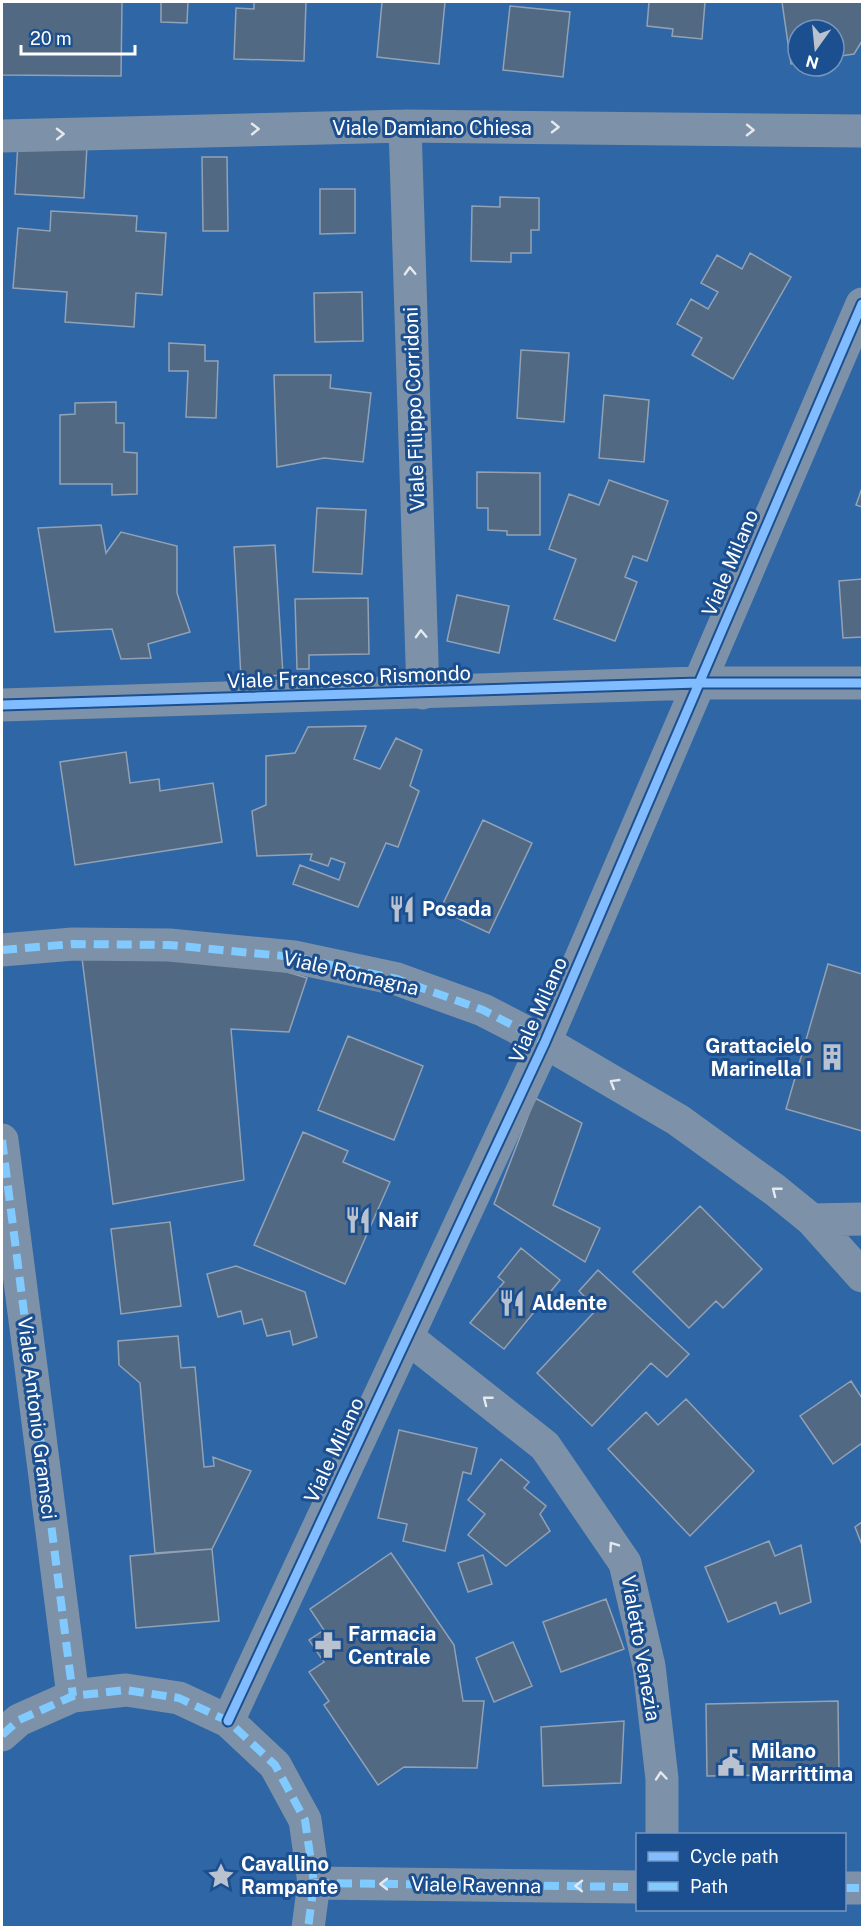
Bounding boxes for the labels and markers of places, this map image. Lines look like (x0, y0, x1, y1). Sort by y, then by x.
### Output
restaurant icon: Posada (387, 894, 417, 924)
place label: Posada (422, 897, 492, 921)
place label: Grattacielo Marinella I (705, 1034, 812, 1081)
building icon: Grattacielo Marinella I (817, 1042, 847, 1072)
restaurant icon: Naif (343, 1205, 373, 1235)
place label: Naif (378, 1208, 418, 1232)
restaurant icon: Aldente (497, 1288, 527, 1318)
place label: Aldente (532, 1291, 607, 1315)
place label: Farmacia Centrale (348, 1622, 436, 1669)
pharmacy icon: Farmacia Centrale (313, 1630, 343, 1660)
place label: Milano Marrittima (751, 1739, 853, 1786)
public building icon: Milano Marrittima (716, 1748, 746, 1778)
place label: Cavallino Rampante (241, 1852, 338, 1899)
place icon: Cavallino Rampante (206, 1861, 236, 1891)

